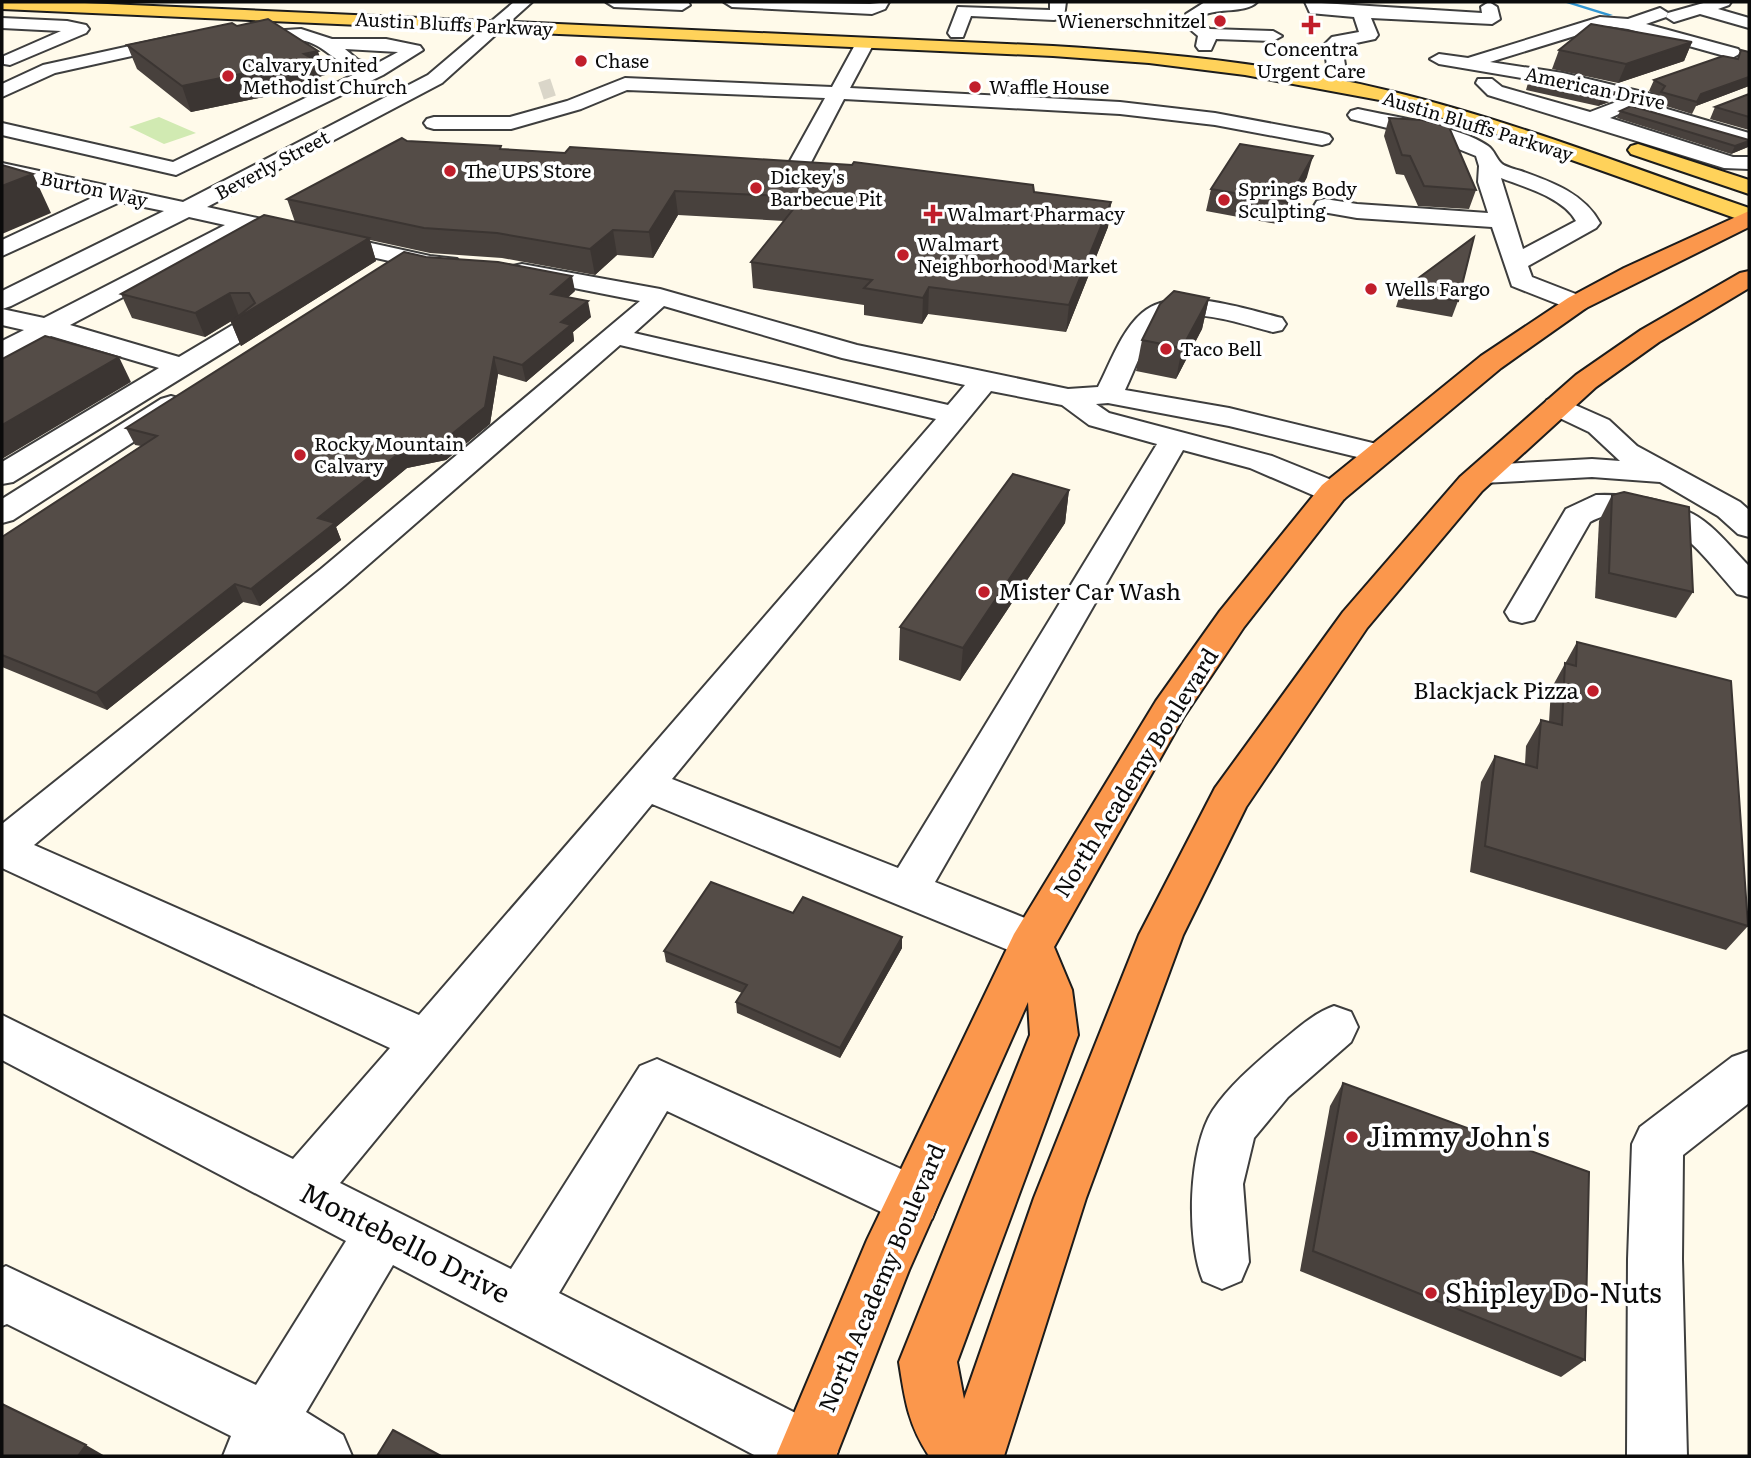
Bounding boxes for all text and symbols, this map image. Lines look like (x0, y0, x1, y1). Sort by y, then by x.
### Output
street label: Austin Bluffs Parkway (354, 4, 554, 42)
place label: Wienerschnitzel (1057, 6, 1206, 34)
marker: Wienerschnitzel (1212, 13, 1228, 29)
marker: Concentra Urgent Care (1301, 15, 1321, 35)
place label: Concentra Urgent Care (1256, 34, 1366, 84)
place label: Chase (595, 46, 649, 74)
place label: Calvary United Methodist Church (242, 50, 407, 100)
marker: Chase (573, 53, 589, 69)
street label: American Drive (1522, 58, 1668, 116)
marker: Calvary United Methodist Church (220, 68, 236, 84)
place label: Waffle House (989, 72, 1110, 100)
marker: Waffle House (967, 79, 983, 95)
street label: Austin Bluffs Parkway (1379, 83, 1577, 167)
street label: Beverly Street (209, 122, 334, 206)
place label: The UPS Store (464, 156, 591, 184)
place label: Dickey's Barbecue Pit (770, 162, 883, 212)
street label: Burton Way (38, 163, 151, 213)
marker: The UPS Store (442, 163, 458, 179)
place label: Springs Body Sculpting (1238, 174, 1357, 224)
marker: Dickey's Barbecue Pit (748, 180, 764, 196)
marker: Springs Body Sculpting (1216, 192, 1232, 208)
place label: Walmart Pharmacy (947, 199, 1125, 227)
marker: Walmart Pharmacy (925, 206, 941, 222)
place label: Walmart Neighborhood Market (917, 229, 1118, 279)
marker: Walmart Neighborhood Market (895, 247, 911, 263)
place label: Wells Fargo (1385, 274, 1490, 302)
marker: Wells Fargo (1363, 281, 1379, 297)
place label: Taco Bell (1180, 334, 1262, 362)
marker: Taco Bell (1158, 341, 1174, 357)
place label: Rocky Mountain Calvary (314, 429, 464, 479)
marker: Rocky Mountain Calvary (292, 447, 308, 463)
place label: Mister Car Wash (998, 573, 1181, 607)
marker: Mister Car Wash (976, 584, 992, 600)
street label: North Academy Boulevard (1043, 641, 1225, 903)
place label: Blackjack Pizza (1413, 672, 1580, 706)
marker: Blackjack Pizza (1585, 683, 1601, 699)
place label: Jimmy John's (1366, 1114, 1550, 1156)
marker: Jimmy John's (1344, 1129, 1360, 1145)
street label: North Academy Boulevard (808, 1138, 952, 1417)
street label: Montebello Drive (293, 1170, 519, 1312)
place label: Shipley Do-Nuts (1445, 1270, 1662, 1312)
marker: Shipley Do-Nuts (1423, 1285, 1439, 1301)

